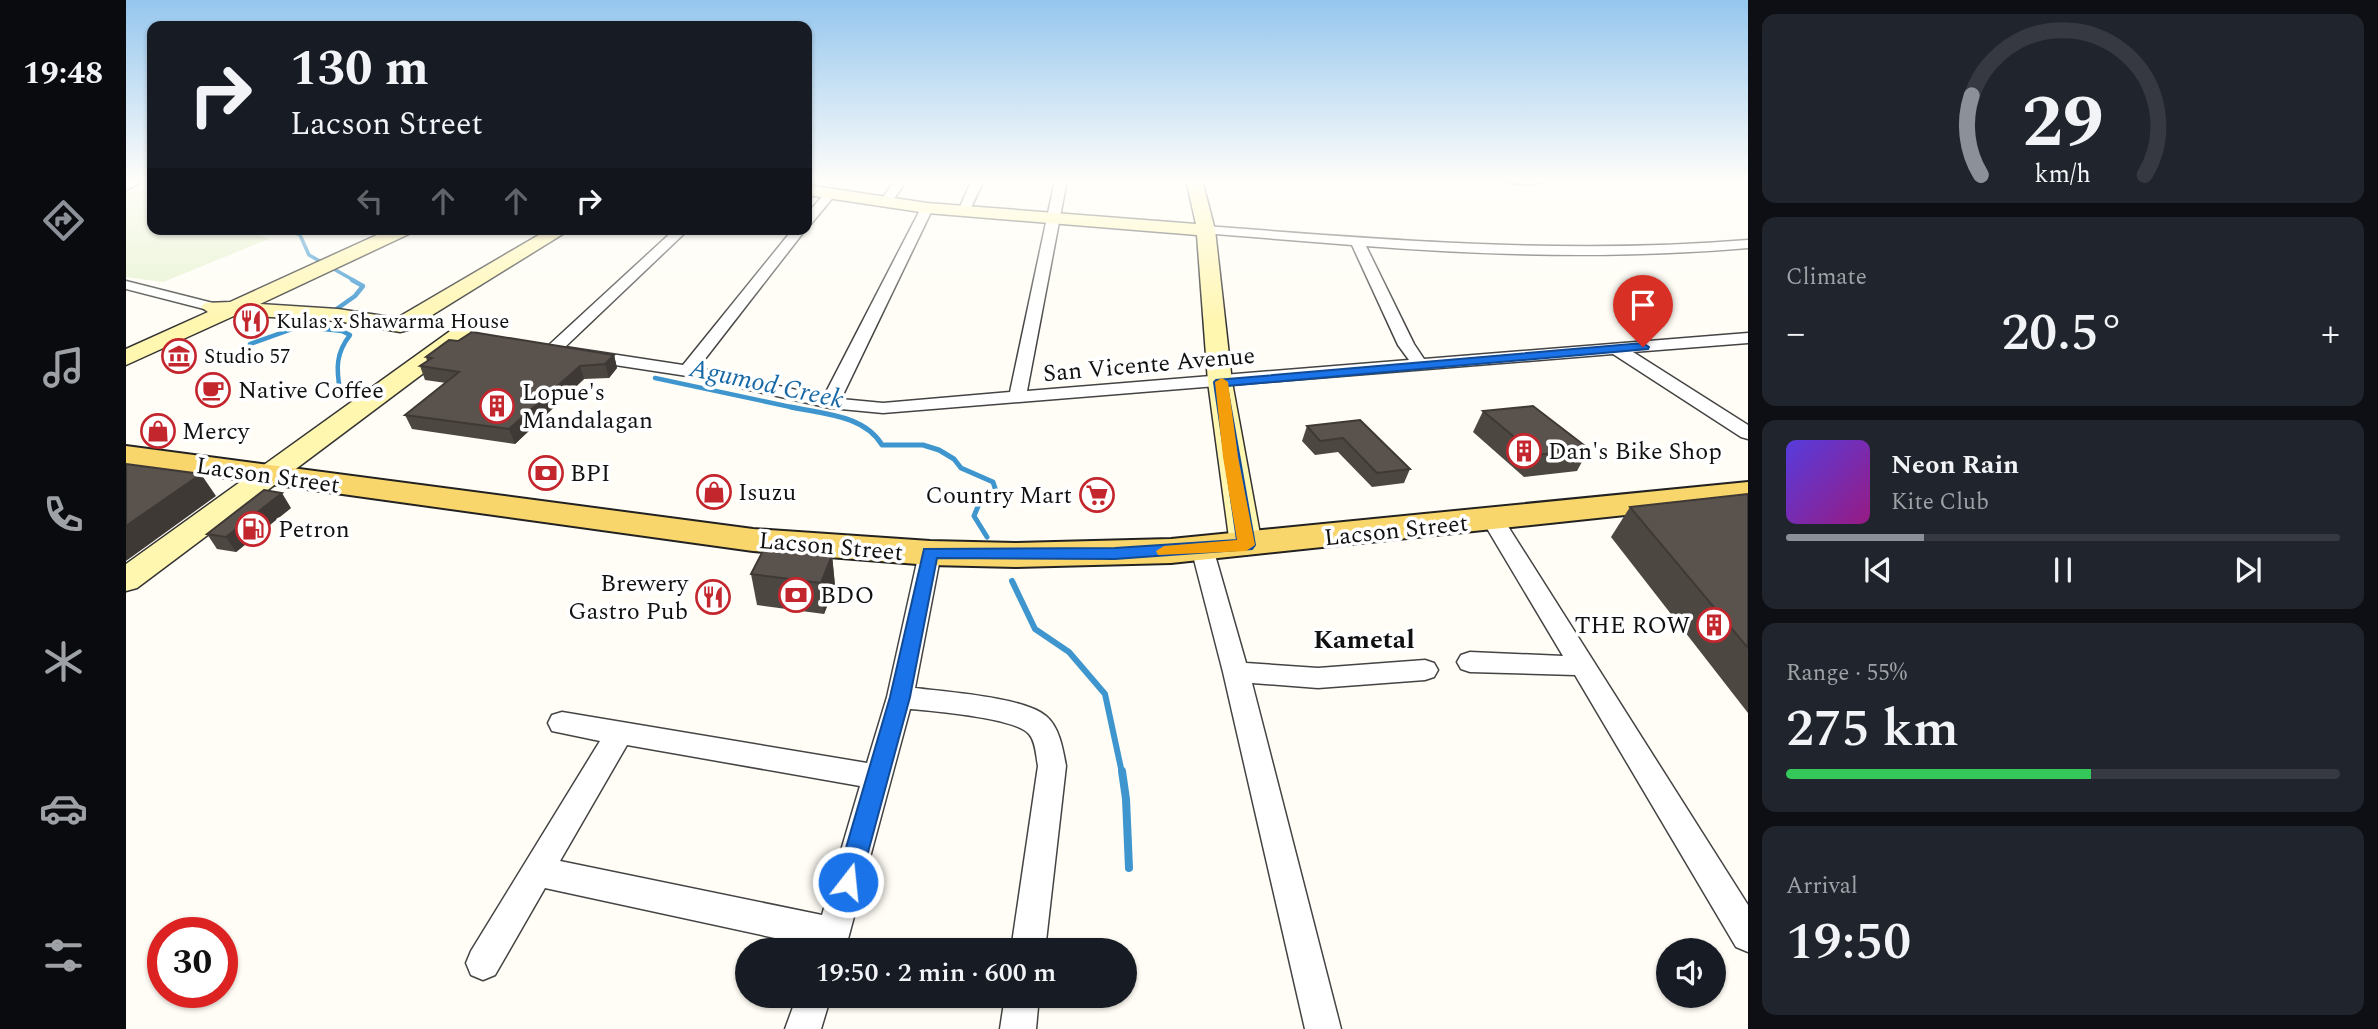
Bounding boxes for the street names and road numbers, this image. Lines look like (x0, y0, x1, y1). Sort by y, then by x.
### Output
street label: San Vicente Avenue (1042, 338, 1257, 392)
street label: Lacson Street (194, 448, 342, 504)
street label: Lacson Street (1322, 506, 1470, 556)
street label: Lacson Street (757, 523, 905, 571)

